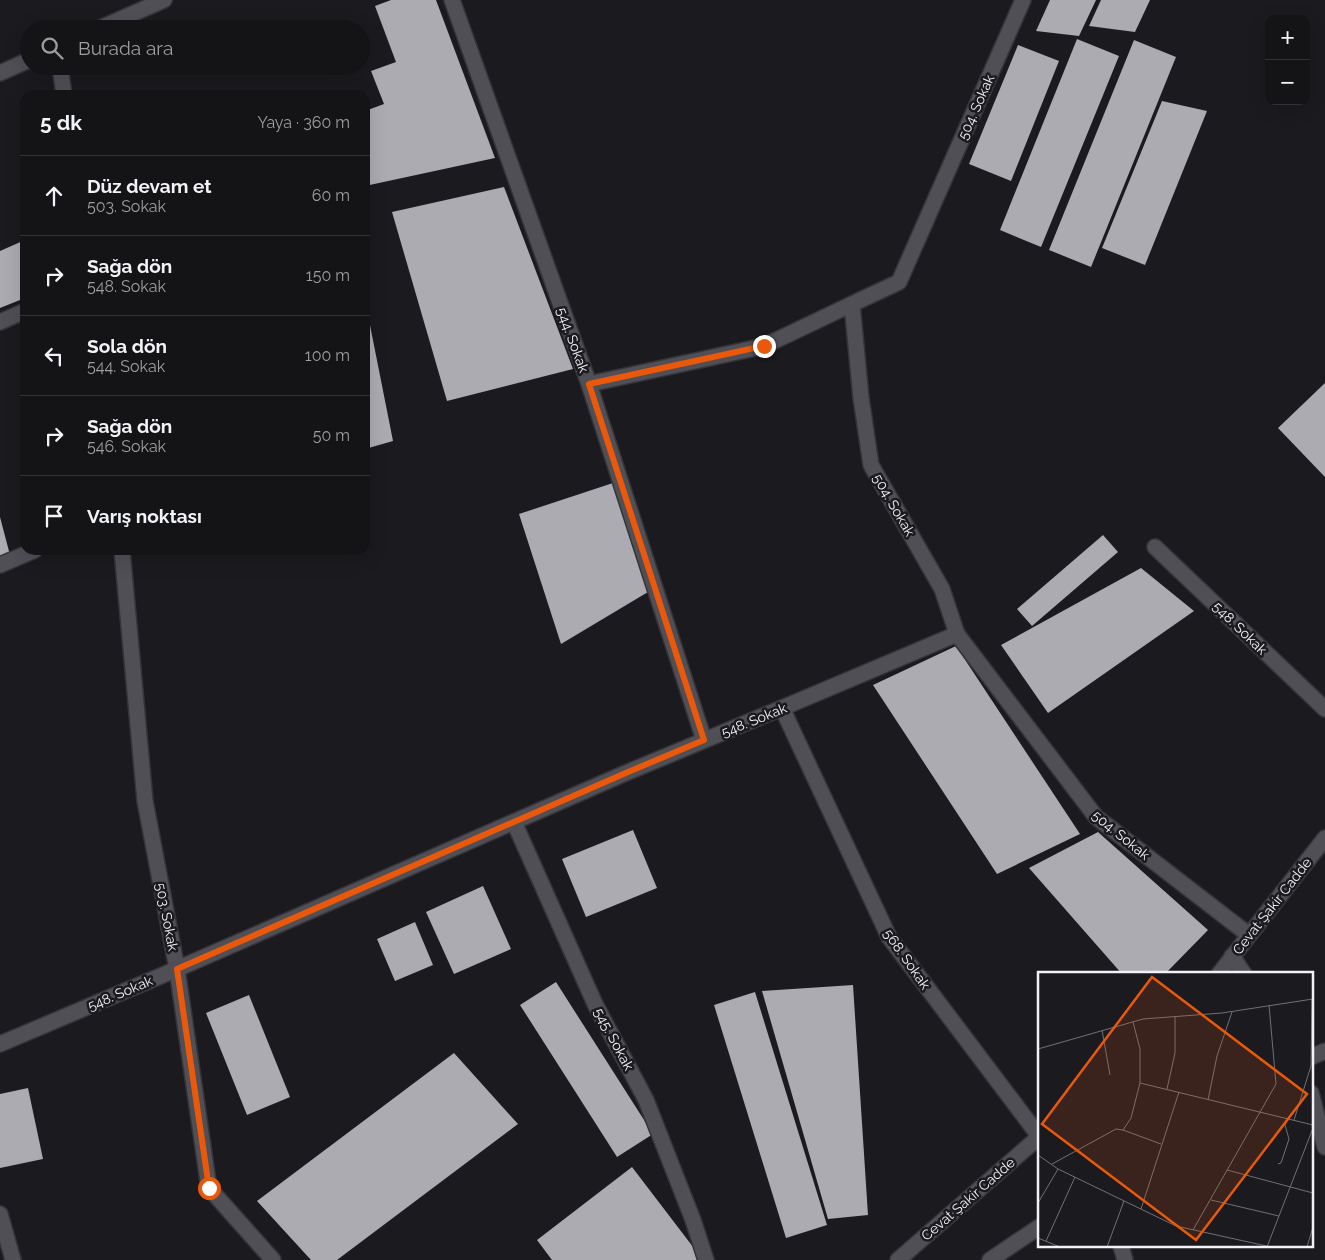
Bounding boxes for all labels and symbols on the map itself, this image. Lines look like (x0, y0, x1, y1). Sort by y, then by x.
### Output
street label: 504. Sokak (955, 72, 998, 142)
street label: 544. Sokak (554, 305, 592, 375)
route end (753, 335, 776, 358)
street label: 504. Sokak (870, 471, 919, 540)
street label: 548. Sokak (1210, 598, 1271, 658)
street label: 548. Sokak (719, 699, 790, 740)
street label: 504. Sokak (1089, 807, 1153, 863)
street label: Cevat Şakir Cadde (1229, 854, 1315, 958)
street label: 503. Sokak (153, 882, 182, 953)
street label: 568. Sokak (880, 926, 934, 993)
street label: 548. Sokak (85, 972, 155, 1014)
inset map (1038, 972, 1312, 1248)
street label: 545. Sokak (591, 1005, 637, 1073)
street label: Cevat Şakir Cadde (918, 1154, 1018, 1244)
route start (198, 1177, 221, 1200)

